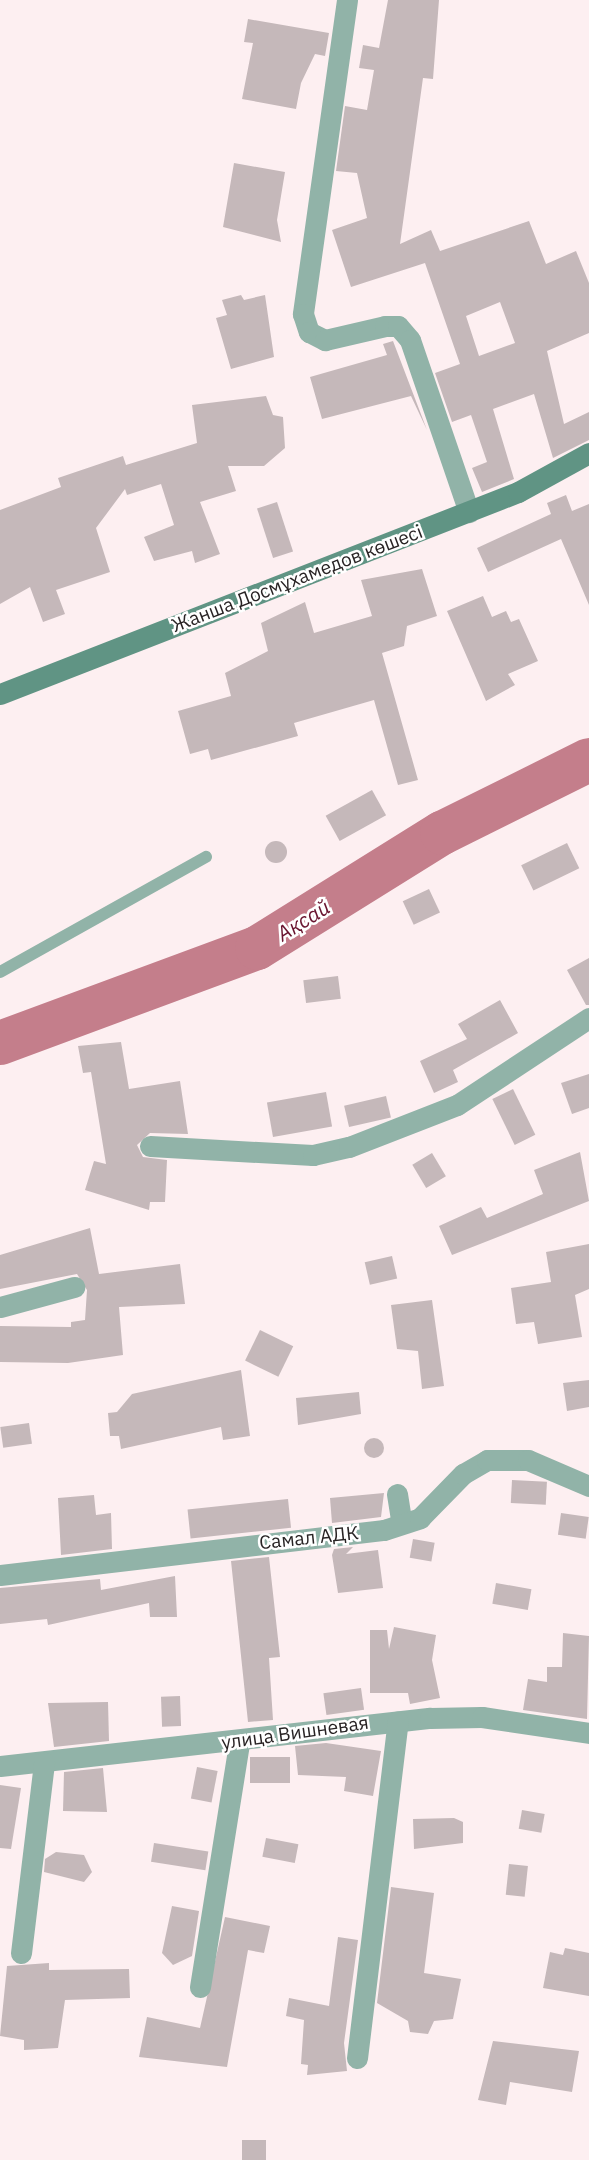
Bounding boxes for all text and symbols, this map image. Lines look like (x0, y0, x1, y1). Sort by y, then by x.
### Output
street label: Жанша Досмұхамедов көшесі (168, 520, 426, 638)
water label: Ақсай (272, 894, 334, 946)
street label: Самал АДК (258, 1521, 360, 1555)
street label: улица Вишневая (220, 1711, 370, 1755)

